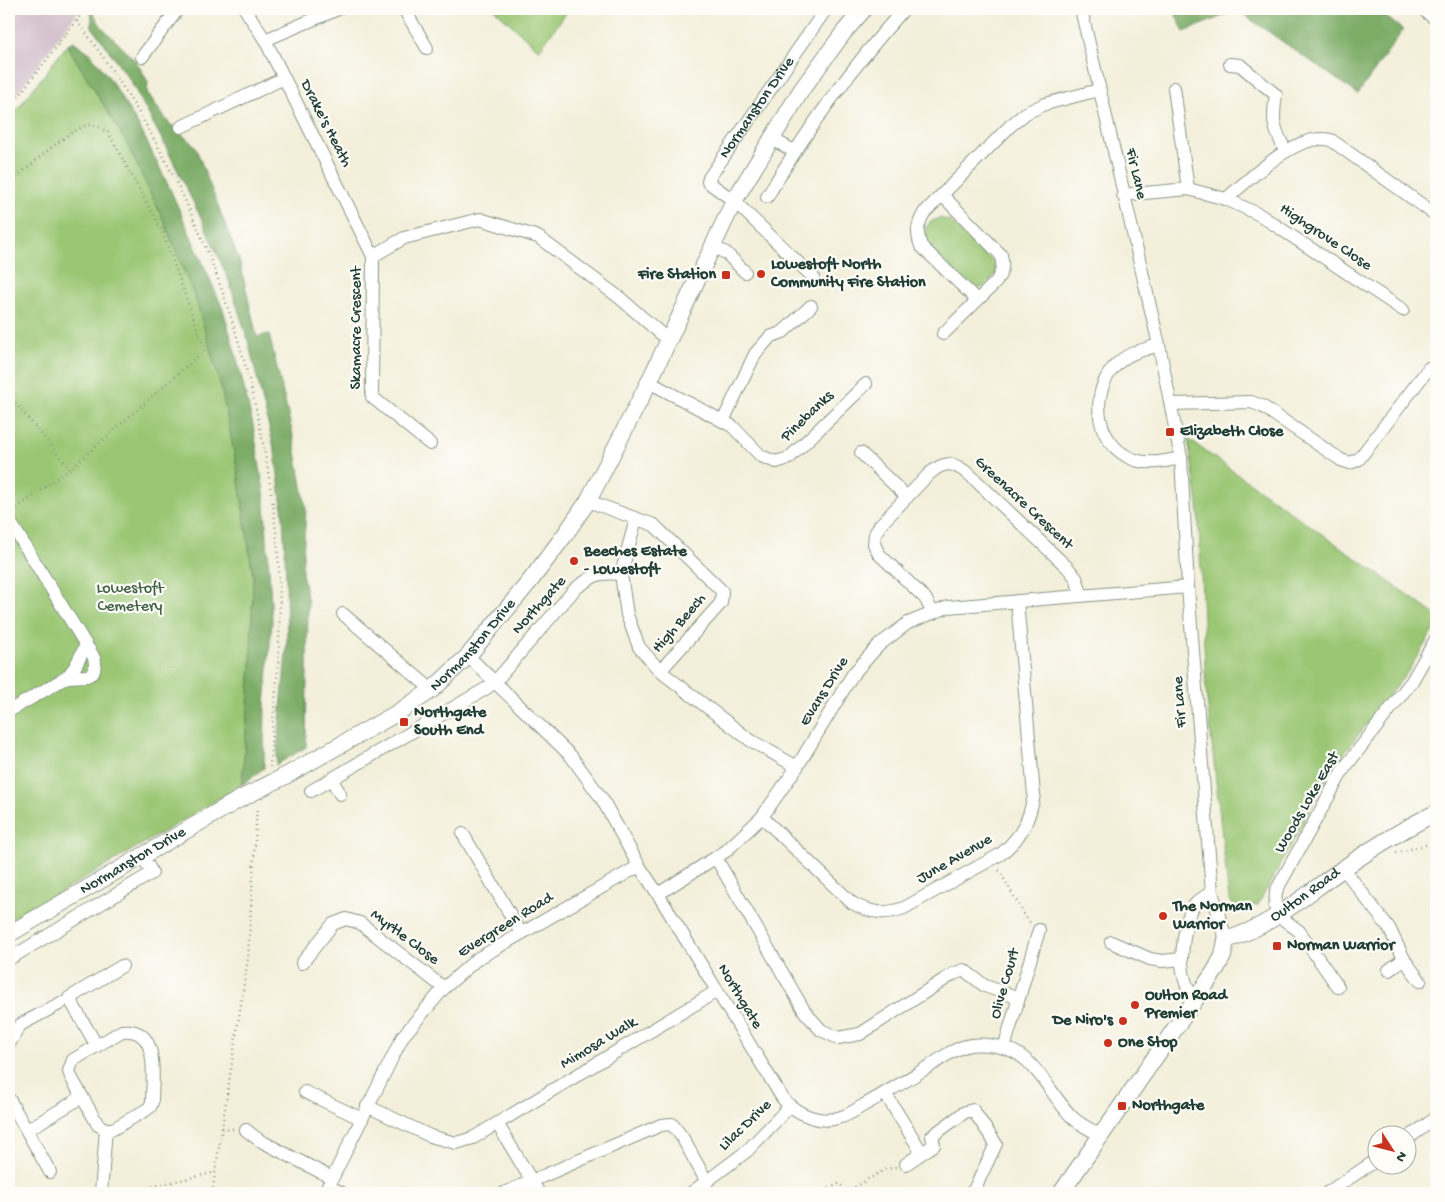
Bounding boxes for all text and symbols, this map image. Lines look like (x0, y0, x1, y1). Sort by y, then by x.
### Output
street label: Normanston Drive (716, 53, 800, 163)
street label: Drake's Heath (294, 76, 355, 171)
street label: Fir Lane (1120, 146, 1150, 202)
street label: Highgrove Close (1275, 200, 1375, 276)
place label: Lowestoft North Community Fire Station (770, 255, 926, 293)
street label: Skamacre Crescent (348, 265, 367, 390)
place label: Fire Station (637, 266, 716, 285)
marker: Lowestoft North Community Fire Station (755, 268, 767, 280)
marker: Fire Station (720, 269, 732, 281)
street label: Pinebanks (777, 386, 839, 447)
place label: Elizabeth Close (1180, 423, 1284, 442)
marker: Elizabeth Close (1164, 426, 1176, 438)
street label: Greenacre Crescent (970, 453, 1077, 556)
place label: Beeches Estate - Lowestoft (583, 543, 687, 580)
marker: Beeches Estate - Lowestoft (568, 555, 580, 567)
street label: Northgate (509, 572, 572, 639)
park label: Lowestoft Cemetery (97, 580, 165, 617)
street label: High Beech (649, 590, 711, 658)
street label: Normanston Drive (426, 595, 521, 696)
street label: Evans Drive (796, 653, 854, 730)
street label: Fir Lane (1170, 675, 1192, 729)
place label: Northgate South End (414, 704, 487, 741)
marker: Northgate South End (398, 716, 410, 728)
street label: Woods Loke East (1271, 748, 1345, 857)
street label: Normanston Drive (77, 823, 190, 900)
street label: June Avenue (914, 830, 997, 889)
street label: Oulton Road (1267, 863, 1345, 927)
street label: Evergreen Road (455, 888, 558, 963)
place label: The Norman Warrior (1171, 898, 1252, 935)
street label: Myrtle Close (366, 906, 443, 971)
marker: The Norman Warrior (1157, 910, 1169, 922)
place label: Norman Warrior (1287, 937, 1397, 956)
marker: Norman Warrior (1271, 940, 1283, 952)
street label: Olive Court (987, 945, 1026, 1021)
street label: Northgate (712, 961, 766, 1034)
place label: Oulton Road Premier (1144, 987, 1228, 1024)
marker: Oulton Road Premier (1129, 999, 1141, 1011)
place label: De Niro's (1051, 1012, 1114, 1031)
street label: Mimosa Walk (557, 1013, 642, 1074)
marker: De Niro's (1117, 1015, 1129, 1027)
place label: One Stop (1118, 1034, 1178, 1053)
marker: One Stop (1102, 1037, 1114, 1049)
street label: Lilac Drive (716, 1096, 777, 1156)
place label: Northgate (1132, 1097, 1205, 1116)
marker: Northgate (1116, 1100, 1128, 1112)
north arrow (1368, 1124, 1418, 1174)
text: N (1391, 1147, 1410, 1165)

